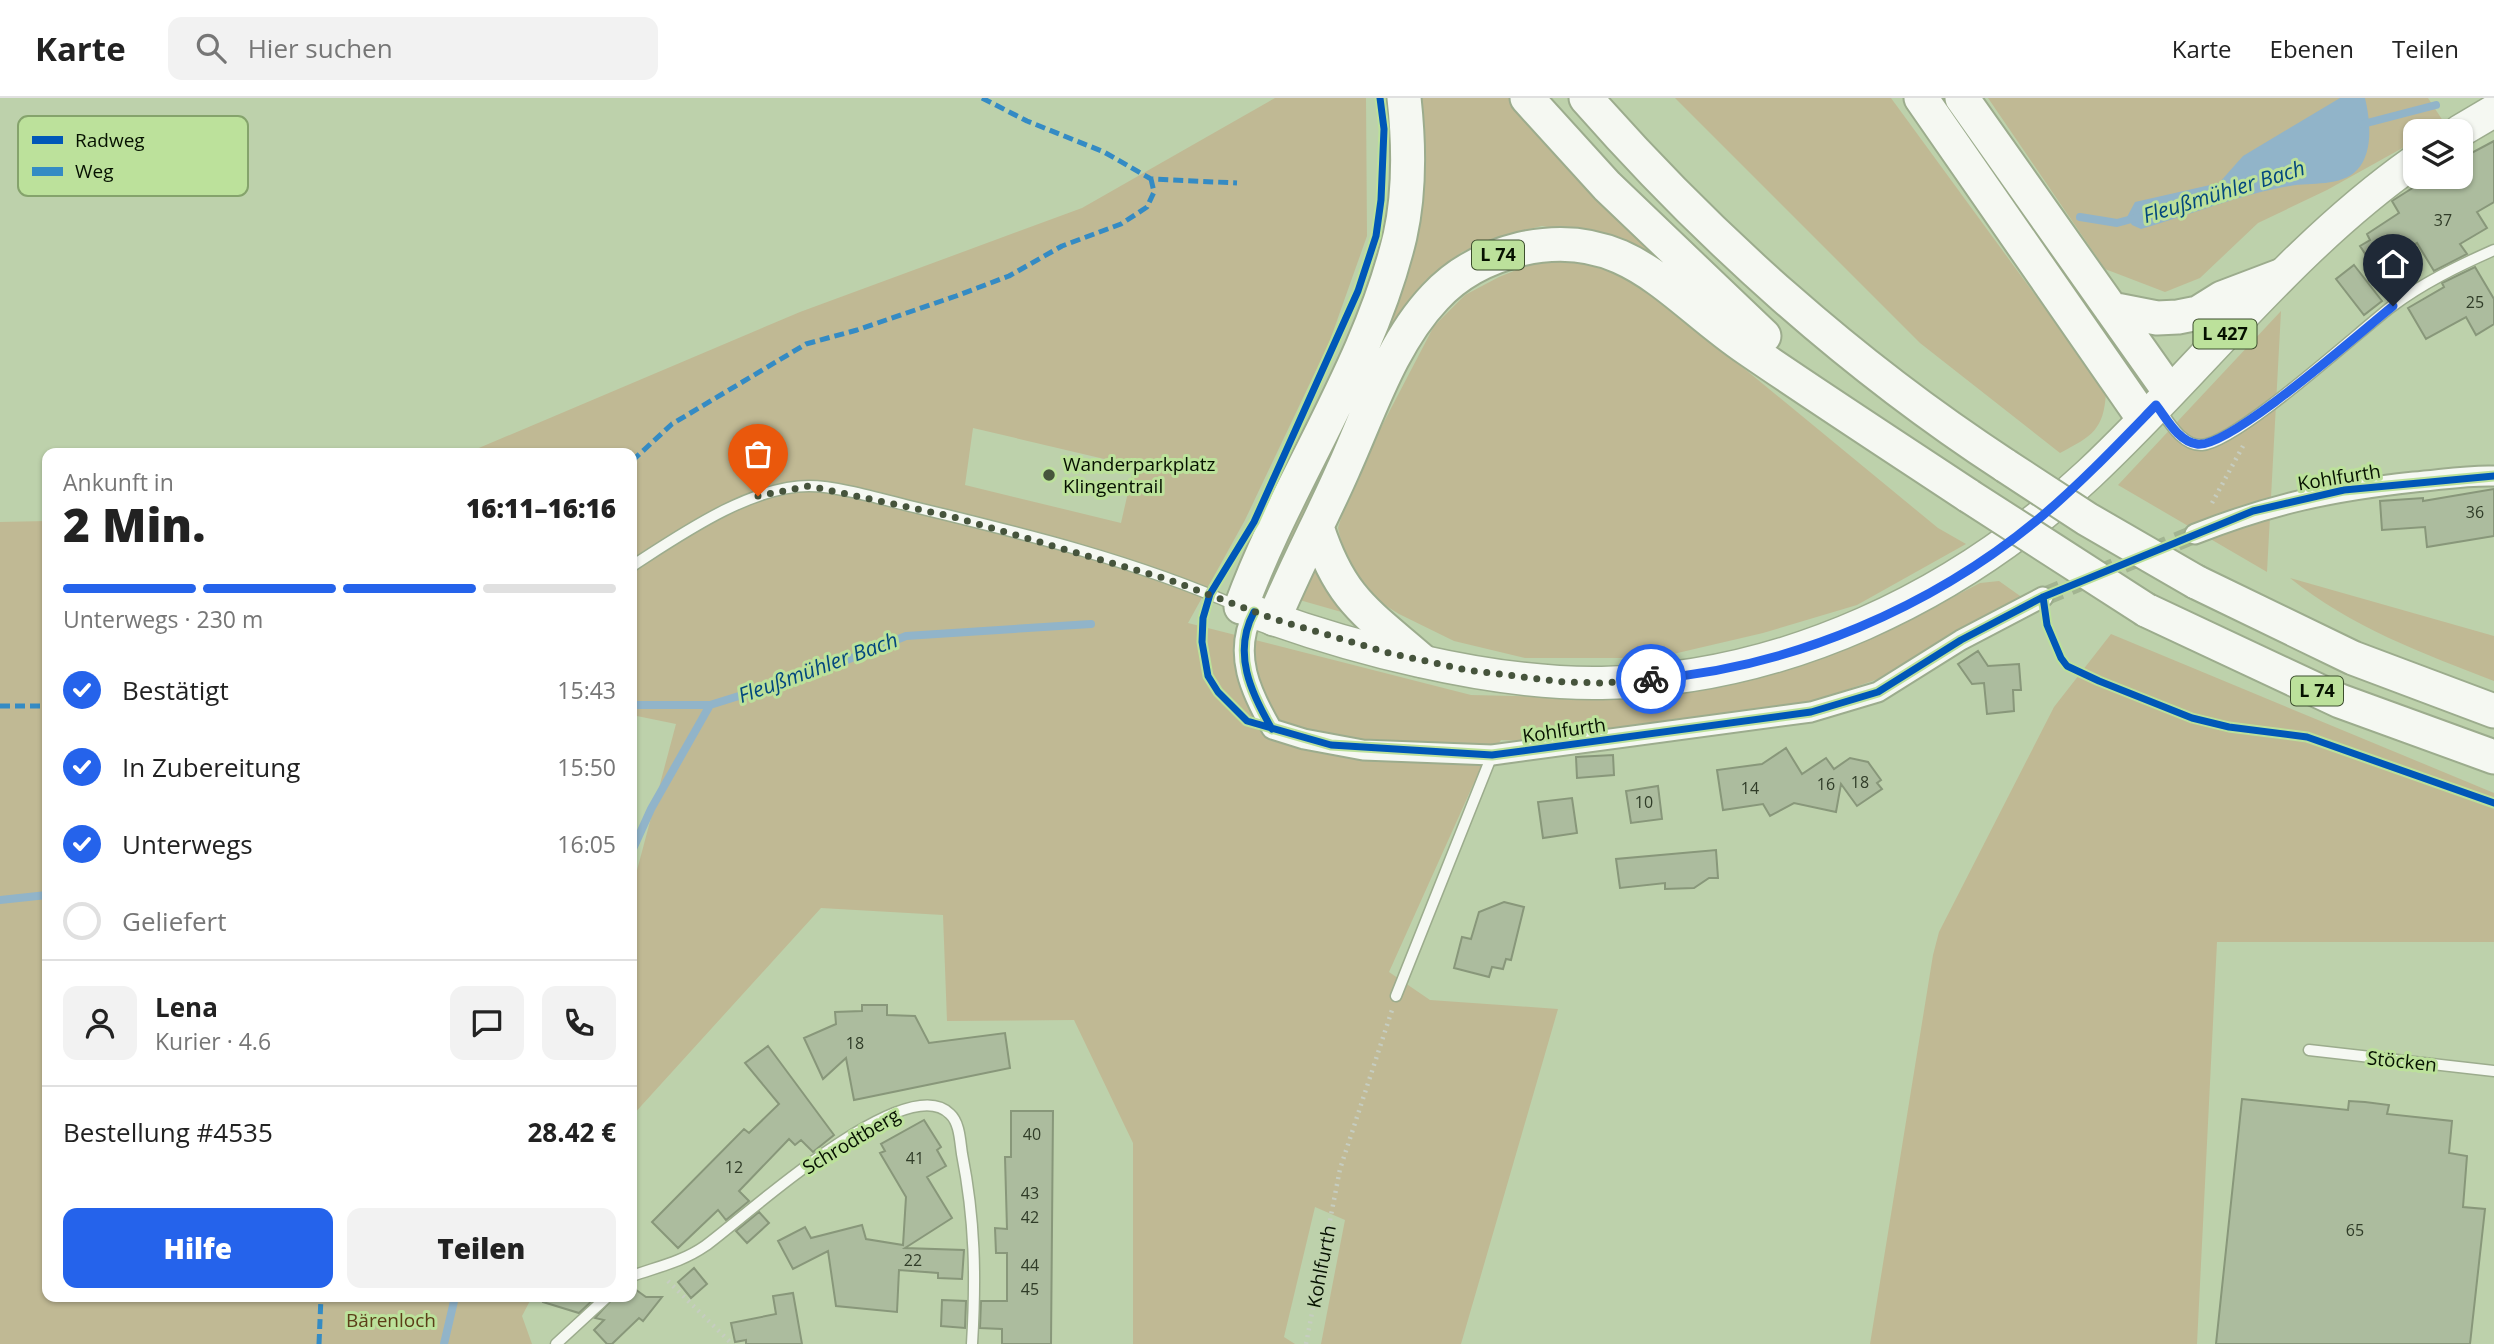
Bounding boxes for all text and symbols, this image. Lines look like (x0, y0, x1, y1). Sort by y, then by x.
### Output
search box (168, 17, 658, 80)
text: Karte (35, 26, 126, 71)
icon: search (192, 29, 230, 67)
text: Hier suchen (248, 30, 393, 66)
text: Karte (2172, 32, 2232, 65)
text: Ebenen (2270, 32, 2354, 65)
text: Teilen (2392, 32, 2459, 65)
legend (18, 116, 248, 196)
map controls (2403, 119, 2473, 189)
button: layers (2403, 119, 2473, 189)
text: Radweg (75, 127, 145, 153)
water label: Fleußmühler Bach (2139, 153, 2308, 229)
text: Weg (75, 158, 114, 184)
house number: 37 (2434, 209, 2452, 231)
pin (2363, 234, 2423, 306)
road number: L 74 (1472, 240, 1524, 270)
icon: home (2374, 245, 2412, 283)
house number: 25 (2466, 291, 2484, 313)
road number: L 427 (2194, 320, 2256, 348)
pin (728, 424, 788, 496)
icon: bag (739, 435, 777, 473)
place label: Wanderparkplatz Klingentrail (1063, 451, 1215, 499)
street label: Kohlfurth (2296, 458, 2382, 496)
text: Ankunft in (63, 466, 174, 498)
marker: Wanderparkplatz Klingentrail (1041, 467, 1057, 483)
text: 16:11–16:16 (466, 490, 616, 526)
text: 2 Min. (63, 493, 205, 555)
house number: 36 (2466, 501, 2484, 523)
text: Unterwegs · 230 m (63, 603, 263, 635)
water label: Fleußmühler Bach (734, 625, 901, 709)
courier (1616, 644, 1686, 714)
icon: bike (1632, 660, 1670, 698)
icon: check (63, 671, 101, 709)
text: Bestätigt (122, 672, 229, 708)
text: 15:43 (557, 674, 616, 706)
road number: L 74 (2291, 676, 2343, 706)
street label: Kohlfurth (1521, 711, 1607, 749)
icon: check (63, 748, 101, 786)
text: In Zubereitung (122, 749, 300, 785)
text: 15:50 (557, 751, 616, 783)
house number: 18 (1851, 771, 1869, 793)
house number: 16 (1817, 773, 1835, 795)
house number: 14 (1741, 777, 1759, 799)
house number: 10 (1635, 791, 1653, 813)
icon: check (63, 825, 101, 863)
text: Unterwegs (122, 826, 253, 862)
text: 16:05 (557, 828, 616, 860)
text: Geliefert (122, 903, 226, 939)
button: person (63, 986, 137, 1060)
button: chat (450, 986, 524, 1060)
button: phone (542, 986, 616, 1060)
text: Lena (155, 989, 218, 1025)
text: Kurier · 4.6 (155, 1025, 271, 1057)
house number: 18 (846, 1032, 864, 1054)
street label: Stöcken (2366, 1044, 2438, 1078)
street label: Schrodtberg (798, 1102, 904, 1180)
text: Bestellung #4535 (63, 1114, 273, 1150)
text: 28.42 € (528, 1114, 616, 1150)
house number: 40 (1023, 1123, 1041, 1145)
house number: 41 (906, 1147, 924, 1169)
house number: 12 (725, 1156, 743, 1178)
house number: 43 (1021, 1182, 1039, 1204)
house number: 42 (1021, 1206, 1039, 1228)
button: Hilfe (63, 1208, 333, 1288)
button: Teilen (347, 1208, 616, 1288)
house number: 65 (2346, 1219, 2364, 1241)
street label: Kohlfurth (1300, 1223, 1342, 1310)
house number: 22 (904, 1249, 922, 1271)
house number: 44 (1021, 1254, 1039, 1276)
house number: 45 (1021, 1278, 1039, 1300)
park label: Bärenloch (346, 1307, 436, 1333)

